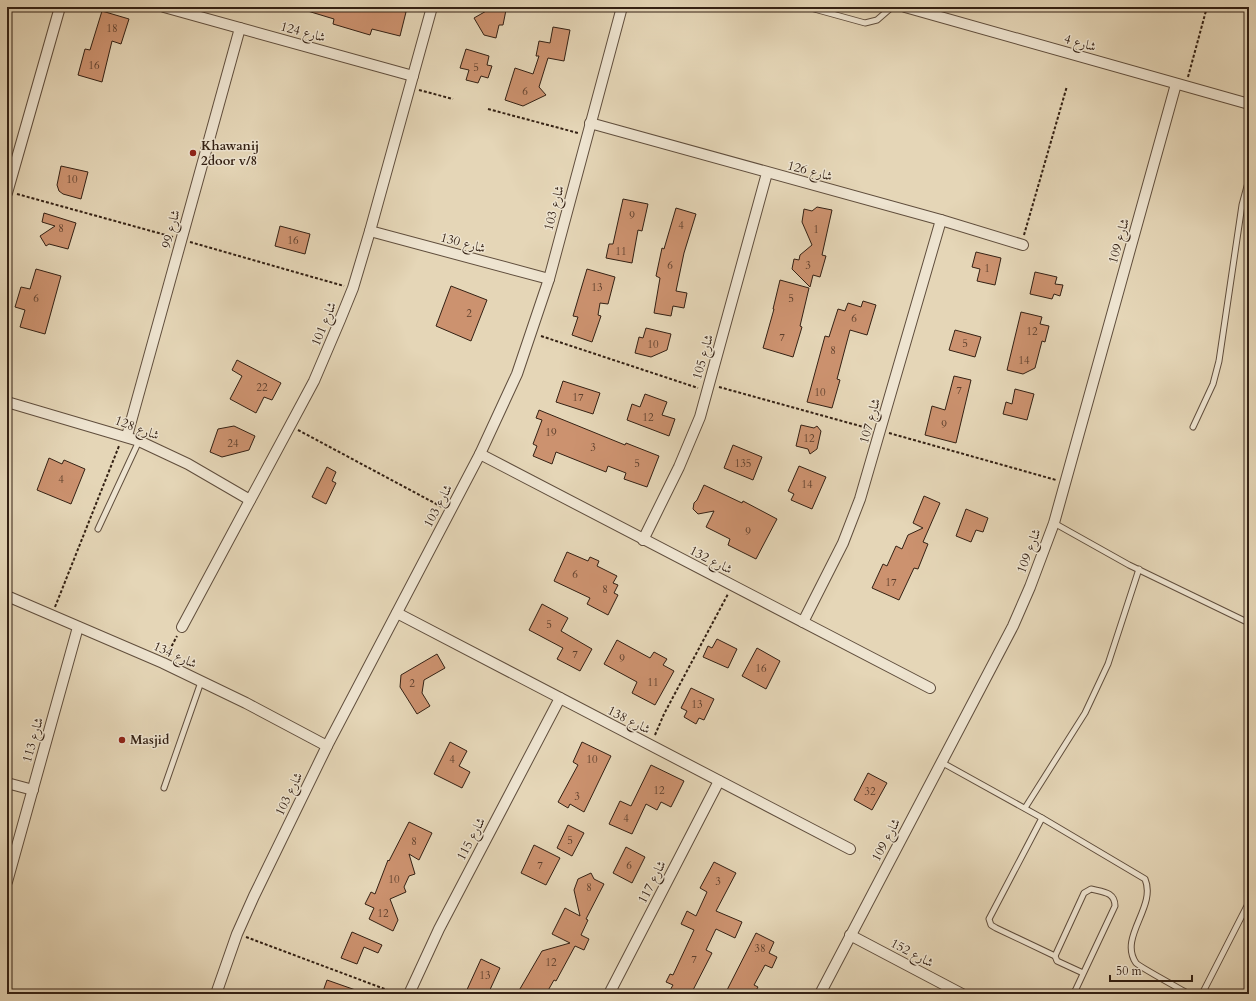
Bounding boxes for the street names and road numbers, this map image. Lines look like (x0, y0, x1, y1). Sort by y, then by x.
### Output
street label: شارع 124 (278, 17, 328, 49)
street label: شارع 4 (1061, 30, 1098, 58)
street label: شارع 126 (785, 156, 835, 188)
street label: شارع 103 (539, 183, 571, 233)
street label: شارع 99 (157, 208, 187, 251)
street label: شارع 109 (1104, 216, 1136, 266)
street label: شارع 130 (438, 228, 488, 260)
street label: شارع 101 (307, 299, 343, 349)
street label: شارع 105 (688, 332, 720, 382)
street label: شارع 107 (855, 396, 887, 446)
street label: شارع 128 (112, 411, 162, 447)
street label: شارع 103 (419, 481, 459, 531)
street label: شارع 109 (1012, 526, 1048, 576)
street label: شارع 132 (685, 542, 736, 580)
street label: شارع 134 (149, 637, 200, 675)
street label: شارع 138 (603, 702, 654, 740)
street label: شارع 113 (18, 715, 50, 765)
street label: شارع 103 (271, 769, 309, 820)
street label: شارع 115 (452, 814, 492, 864)
street label: شارع 109 (867, 815, 907, 865)
street label: شارع 117 (634, 857, 672, 908)
street label: شارع 152 (887, 934, 937, 974)

